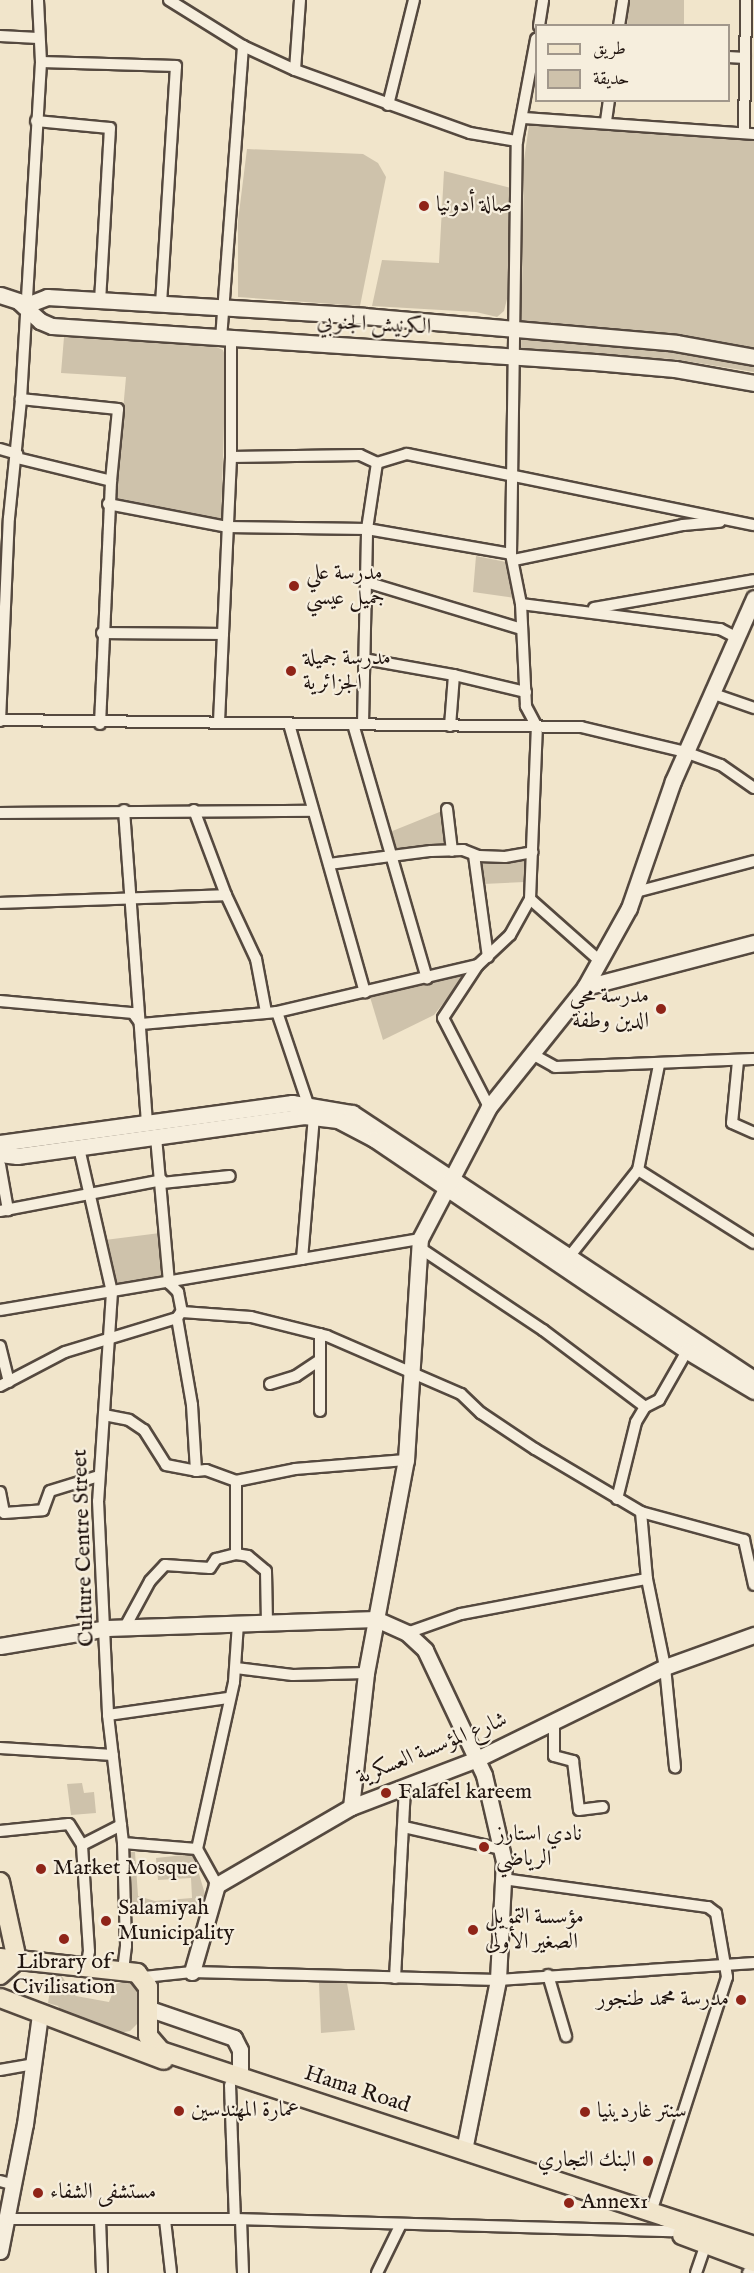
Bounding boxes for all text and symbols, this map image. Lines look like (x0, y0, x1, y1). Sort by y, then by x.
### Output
legend (535, 24, 730, 102)
text: طريق (593, 38, 626, 61)
text: حديقة (593, 68, 629, 91)
place label: صالة أدونيا (436, 193, 512, 219)
marker: صالة أدونيا (417, 199, 431, 213)
street label: الكرنيش الجنوبي (316, 309, 432, 341)
place label: مدرسة علي جميل عيسي (306, 560, 385, 612)
marker: مدرسة علي جميل عيسي (287, 579, 301, 593)
place label: مدرسة جميلة الجزائرية (303, 645, 391, 696)
marker: مدرسة جميلة الجزائرية (284, 664, 298, 678)
place label: مدرسة محي الدين وطفة (569, 983, 649, 1034)
marker: مدرسة محي الدين وطفة (654, 1002, 668, 1016)
street label: Culture Centre Street (67, 1449, 101, 1647)
street label: شارع المؤسسة العسكرية (353, 1707, 511, 1791)
place label: Falafel kareem (398, 1780, 532, 1806)
marker: Falafel kareem (379, 1786, 393, 1800)
place label: نادي استارز الرياضي (496, 1821, 582, 1873)
marker: نادي استارز الرياضي (477, 1840, 491, 1854)
place label: Market Mosque (53, 1856, 198, 1882)
marker: Market Mosque (34, 1862, 48, 1876)
place label: Salamiyah Municipality (118, 1895, 234, 1946)
place label: مؤسسة التمويل الصغير الأولى (485, 1904, 584, 1956)
marker: Salamiyah Municipality (99, 1914, 113, 1928)
marker: مؤسسة التمويل الصغير الأولى (466, 1923, 480, 1937)
marker: Library of Civilisation (57, 1932, 71, 1946)
place label: Library of Civilisation (12, 1949, 116, 2000)
place label: مدرسة محمد طنجور (597, 1987, 729, 2013)
marker: مدرسة محمد طنجور (734, 1993, 748, 2007)
street label: Hama Road (301, 2061, 413, 2119)
place label: عمارة المهندسين (191, 2098, 299, 2124)
place label: سنتر غاردينيا (597, 2099, 687, 2125)
marker: عمارة المهندسين (172, 2104, 186, 2118)
marker: سنتر غاردينيا (578, 2105, 592, 2119)
place label: البنك التجاري (537, 2148, 636, 2174)
marker: البنك التجاري (641, 2154, 655, 2168)
place label: مستشفى الشفاء (50, 2180, 156, 2206)
marker: مستشفى الشفاء (31, 2186, 45, 2200)
place label: Annex1 (581, 2190, 648, 2216)
marker: Annex1 (562, 2196, 576, 2210)

